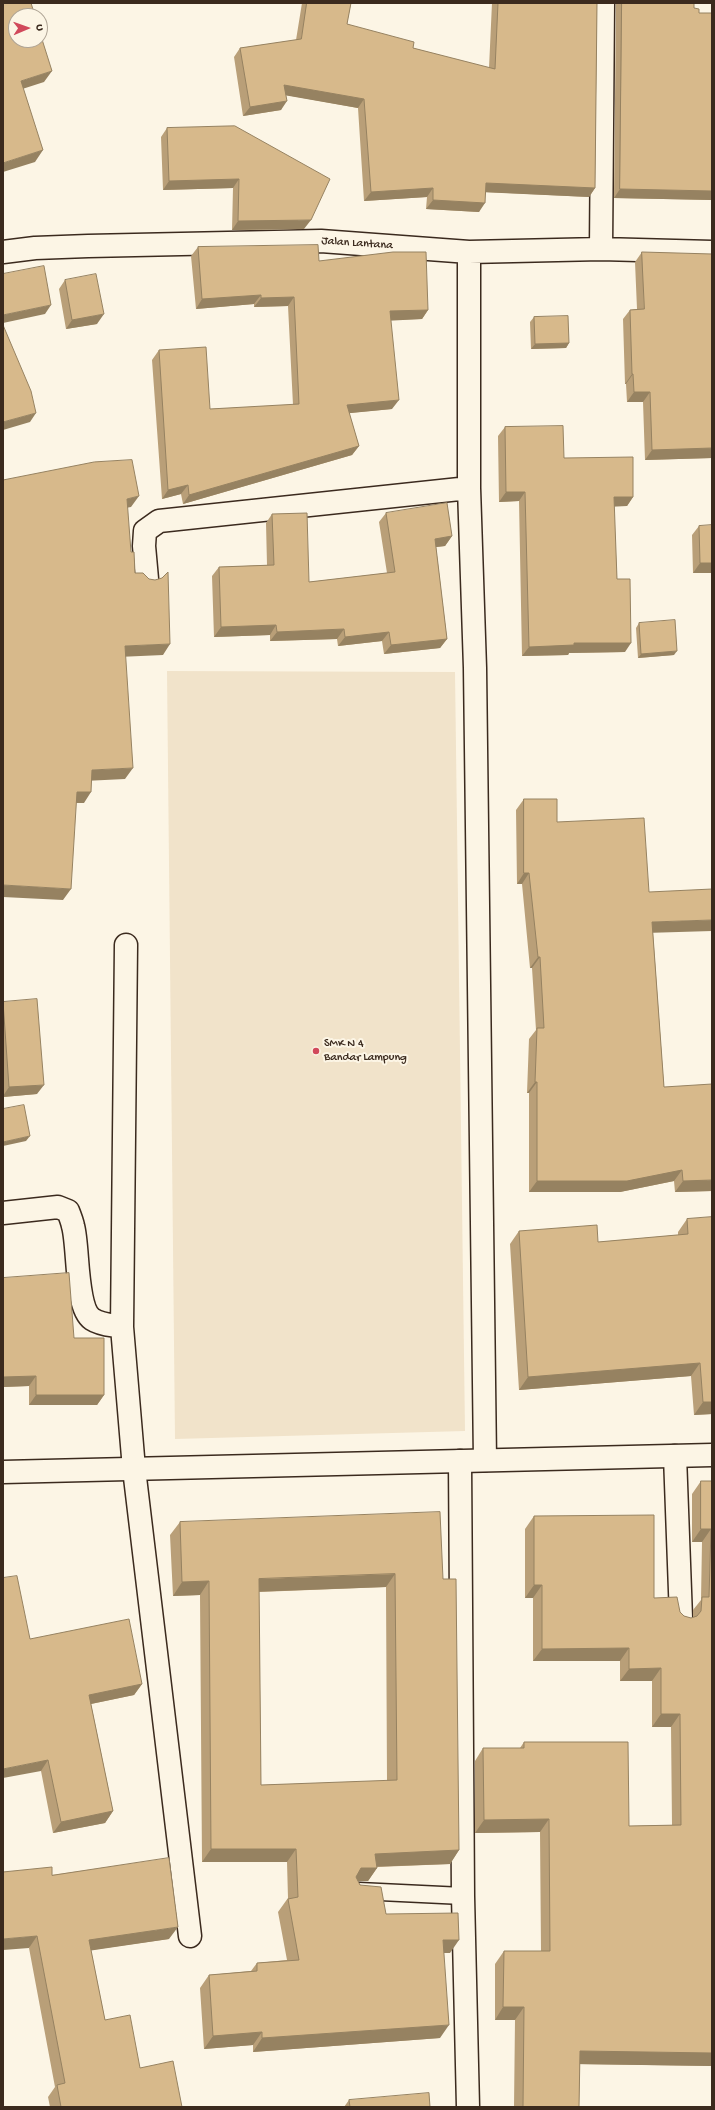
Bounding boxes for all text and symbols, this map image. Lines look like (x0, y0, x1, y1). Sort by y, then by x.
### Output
north arrow (8, 8, 48, 48)
text: U (33, 24, 45, 31)
street label: Jalan Lantana (321, 234, 393, 254)
place label: SMK N 4 Bandar Lampung (324, 1037, 407, 1065)
marker: SMK N 4 Bandar Lampung (311, 1046, 321, 1056)

